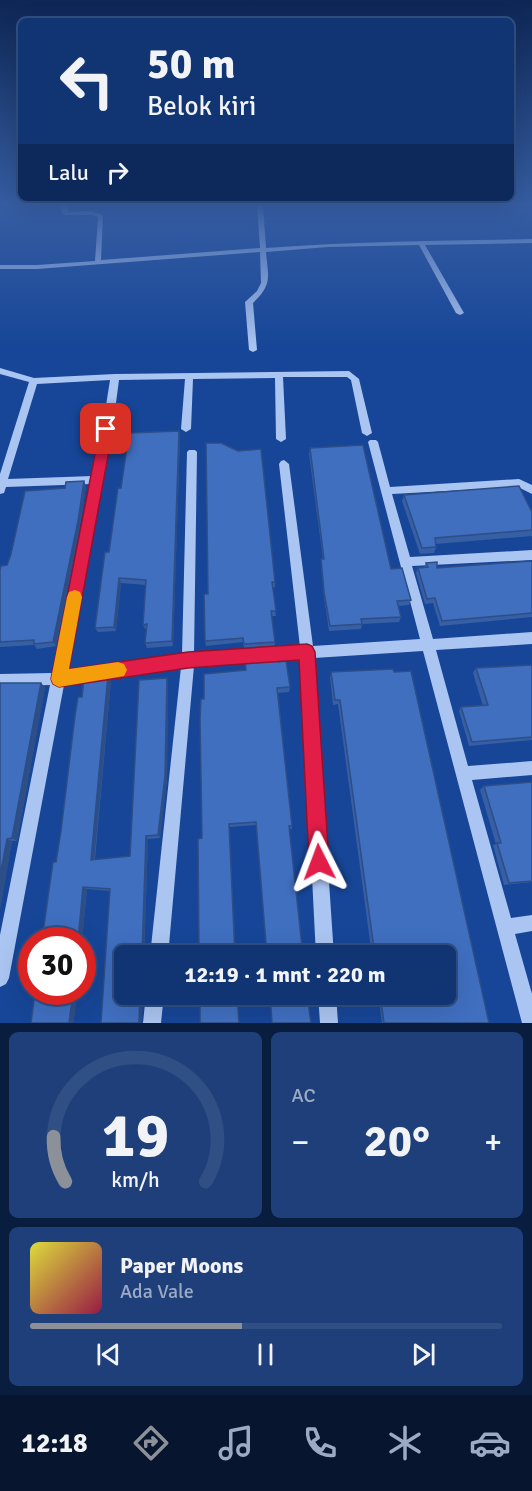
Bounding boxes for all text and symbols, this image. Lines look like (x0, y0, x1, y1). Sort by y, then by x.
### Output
text: 50 m (147, 39, 236, 90)
icon: left (48, 42, 126, 120)
text: Belok kiri (147, 90, 256, 123)
icon: right (101, 156, 134, 189)
text: Lalu (48, 159, 89, 186)
pin (80, 403, 131, 454)
icon: arrive (89, 412, 122, 445)
position arrow (287, 830, 351, 894)
speed limit sign: 30 (18, 927, 96, 1005)
text: 12:19 · 1 mnt · 220 m (185, 961, 385, 988)
text: AC (292, 1083, 316, 1108)
text: 19 (102, 1097, 169, 1174)
text: 20° (363, 1114, 430, 1169)
text: − (292, 1122, 309, 1163)
text: + (484, 1122, 502, 1163)
text: km/h (111, 1167, 160, 1193)
text: Paper Moons (120, 1252, 243, 1279)
text: Ada Vale (120, 1279, 194, 1304)
icon: previous (92, 1338, 125, 1371)
icon: pause (249, 1338, 282, 1371)
icon: next (407, 1338, 440, 1371)
icon: directions (130, 1422, 172, 1464)
icon: music (215, 1422, 257, 1464)
icon: phone (299, 1422, 341, 1464)
icon: climate (384, 1422, 426, 1464)
icon: car (469, 1422, 511, 1464)
text: 12:18 (21, 1427, 88, 1460)

